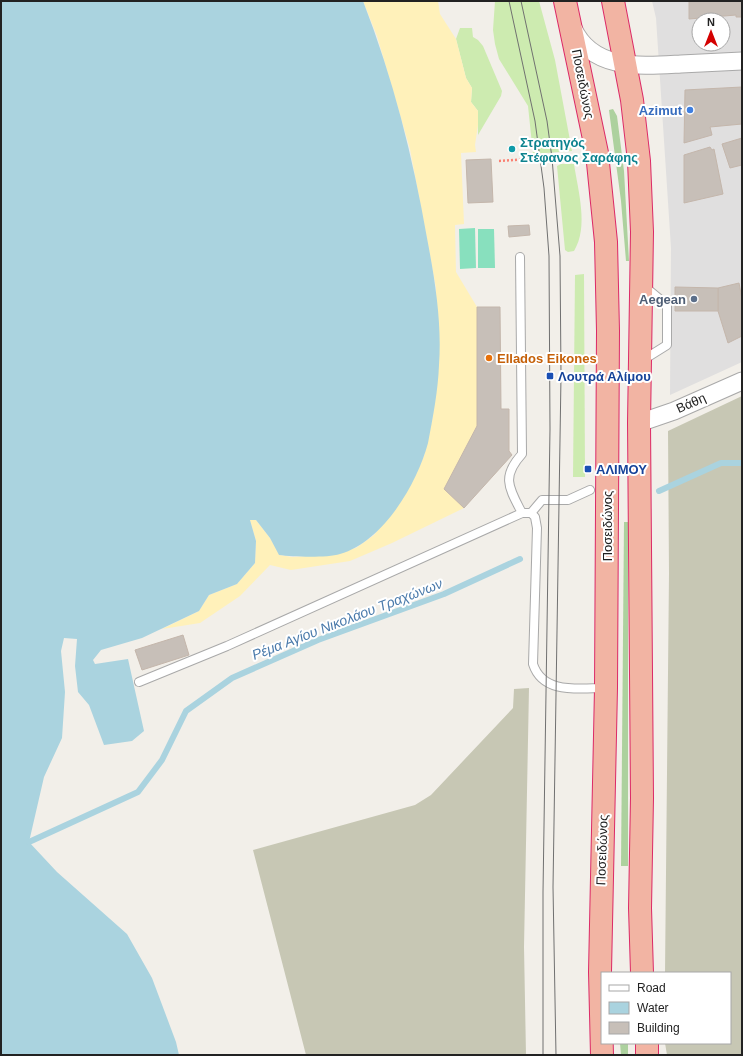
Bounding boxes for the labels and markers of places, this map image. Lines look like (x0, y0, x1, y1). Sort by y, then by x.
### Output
place label: Azimut (639, 103, 683, 118)
marker: Azimut (685, 105, 695, 115)
place label: Στρατηγός Στέφανος Σαράφης (520, 135, 638, 165)
marker: Στρατηγός Στέφανος Σαράφης (507, 144, 517, 154)
place label: Aegean (639, 292, 686, 307)
marker: Aegean (689, 294, 699, 304)
place label: Ellados Eikones (497, 351, 597, 366)
marker: Ellados Eikones (484, 353, 494, 363)
place label: Λουτρά Αλίμου (558, 369, 651, 384)
marker: Λουτρά Αλίμου (545, 371, 555, 381)
place label: ΑΛΙΜΟΥ (596, 462, 647, 477)
marker: ΑΛΙΜΟΥ (583, 464, 593, 474)

